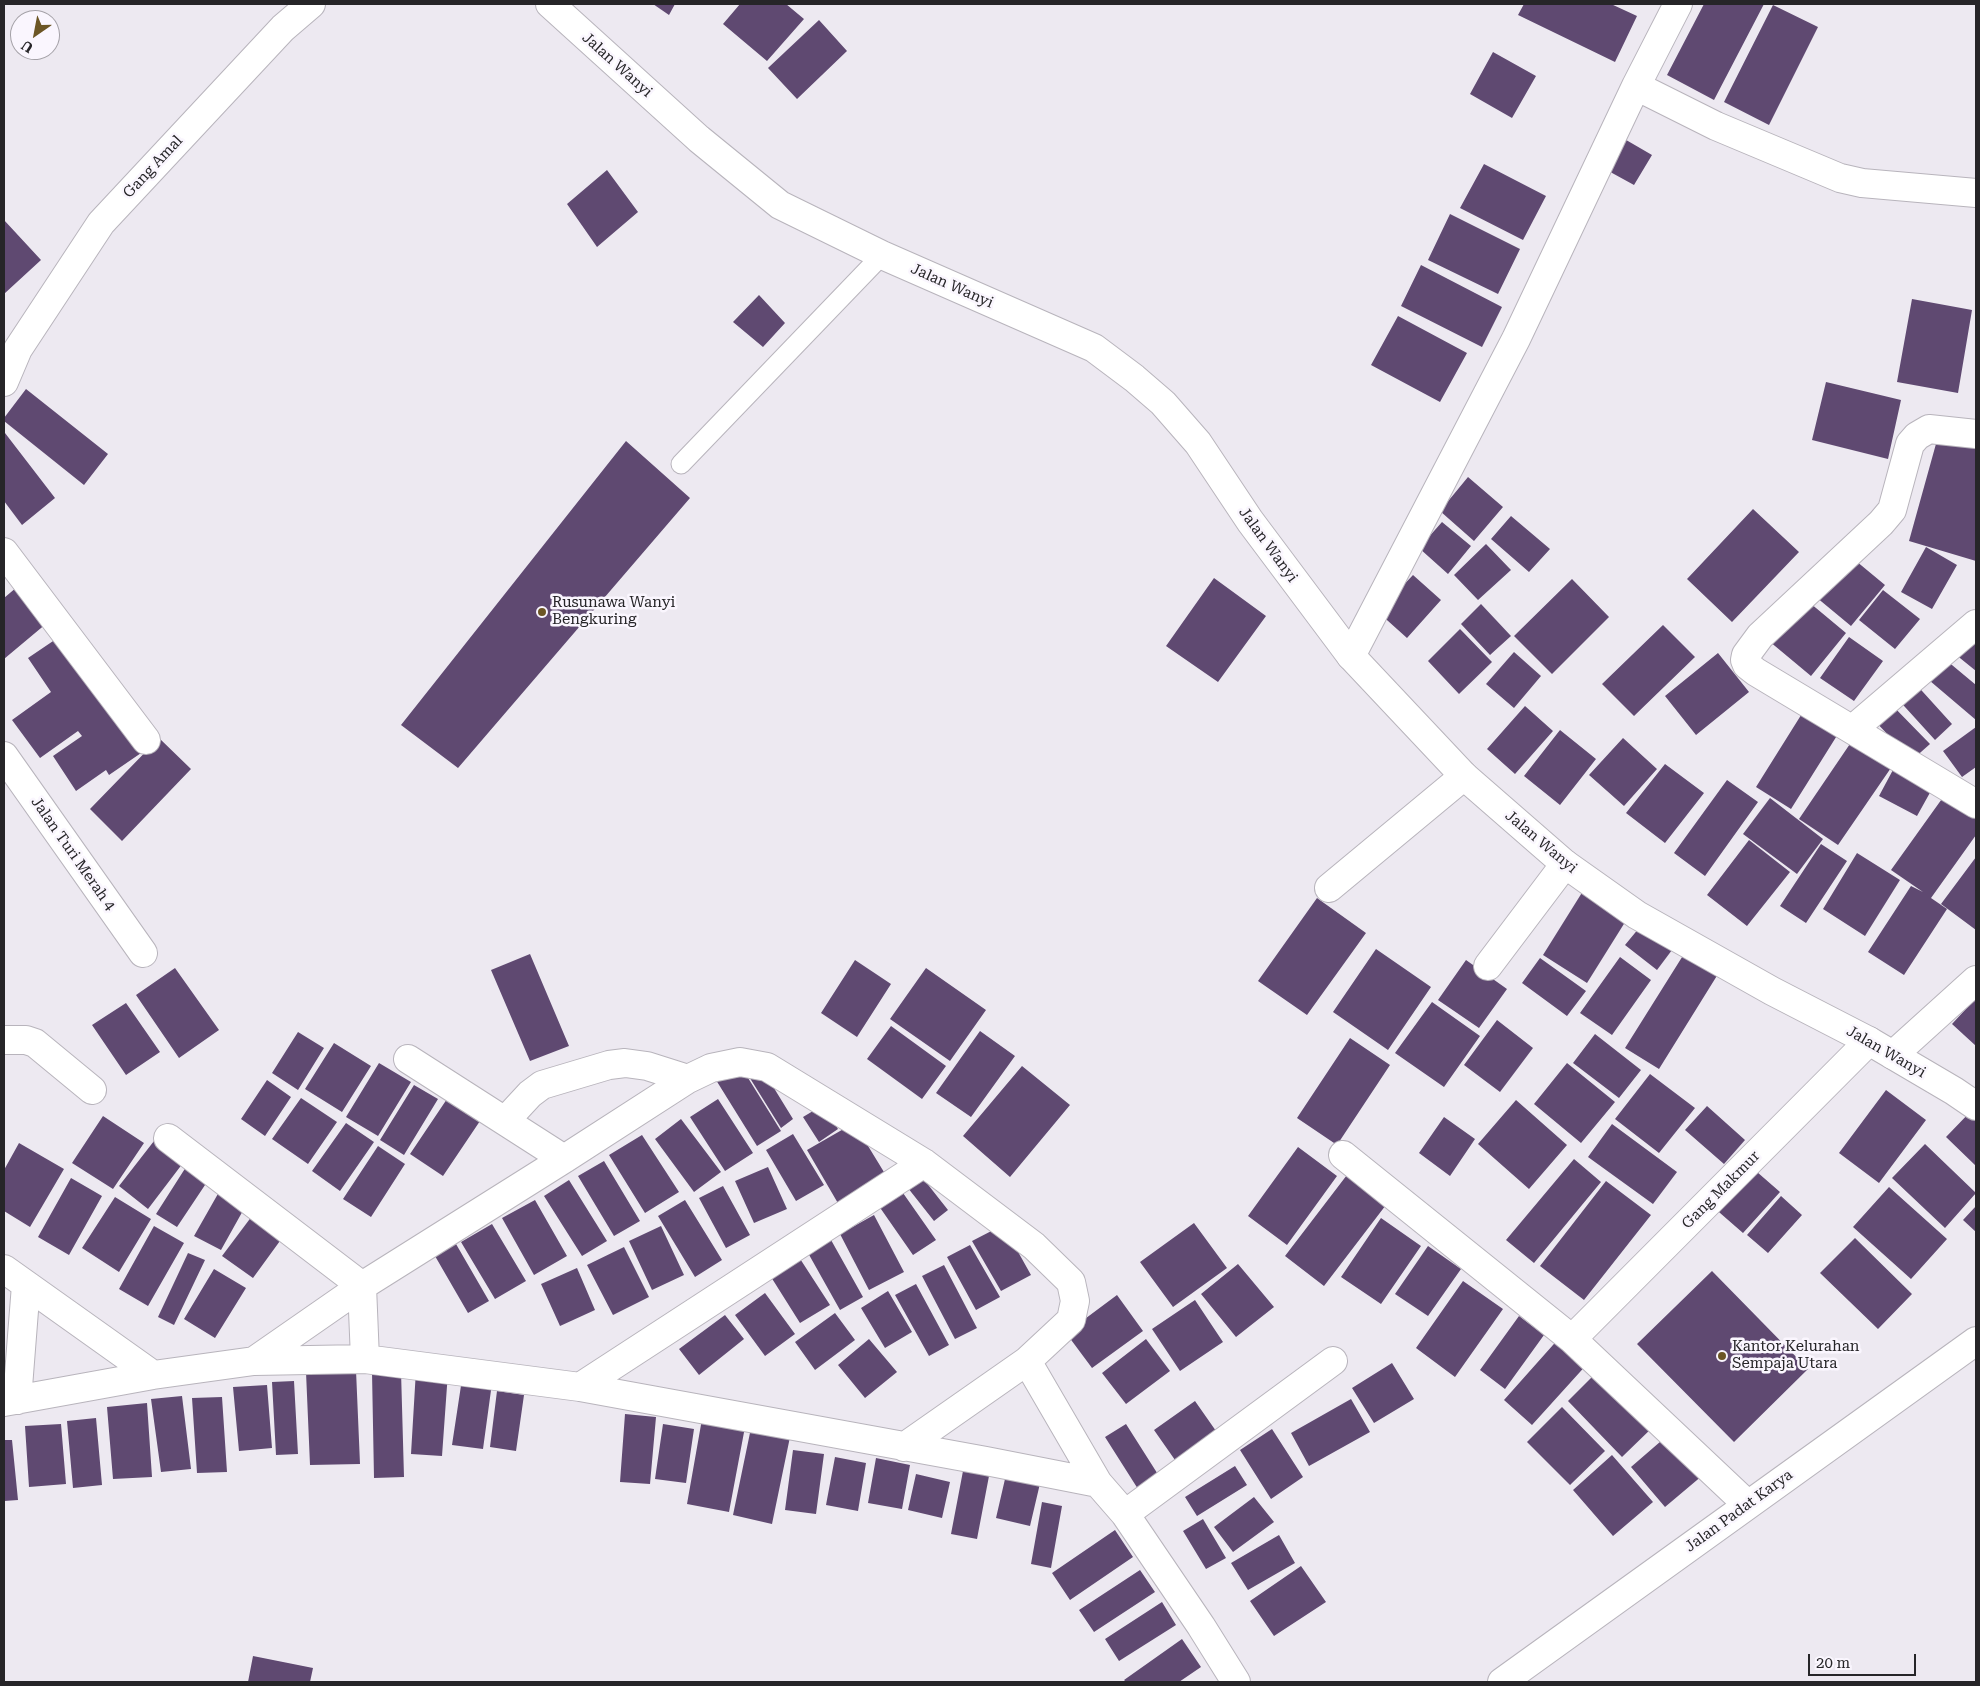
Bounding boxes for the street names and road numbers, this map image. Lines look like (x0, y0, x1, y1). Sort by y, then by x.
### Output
street label: Jalan Wanyi (578, 29, 656, 101)
street label: Gang Amal (119, 132, 187, 202)
street label: Jalan Wanyi (908, 260, 996, 312)
street label: Jalan Wanyi (1235, 504, 1301, 586)
street label: Jalan Turi Merah 4 (27, 794, 119, 914)
street label: Jalan Wanyi (1501, 807, 1581, 877)
street label: Jalan Wanyi (1843, 1022, 1929, 1082)
street label: Gang Makmur (1678, 1147, 1764, 1233)
street label: Jalan Padat Karya (1682, 1466, 1796, 1556)

